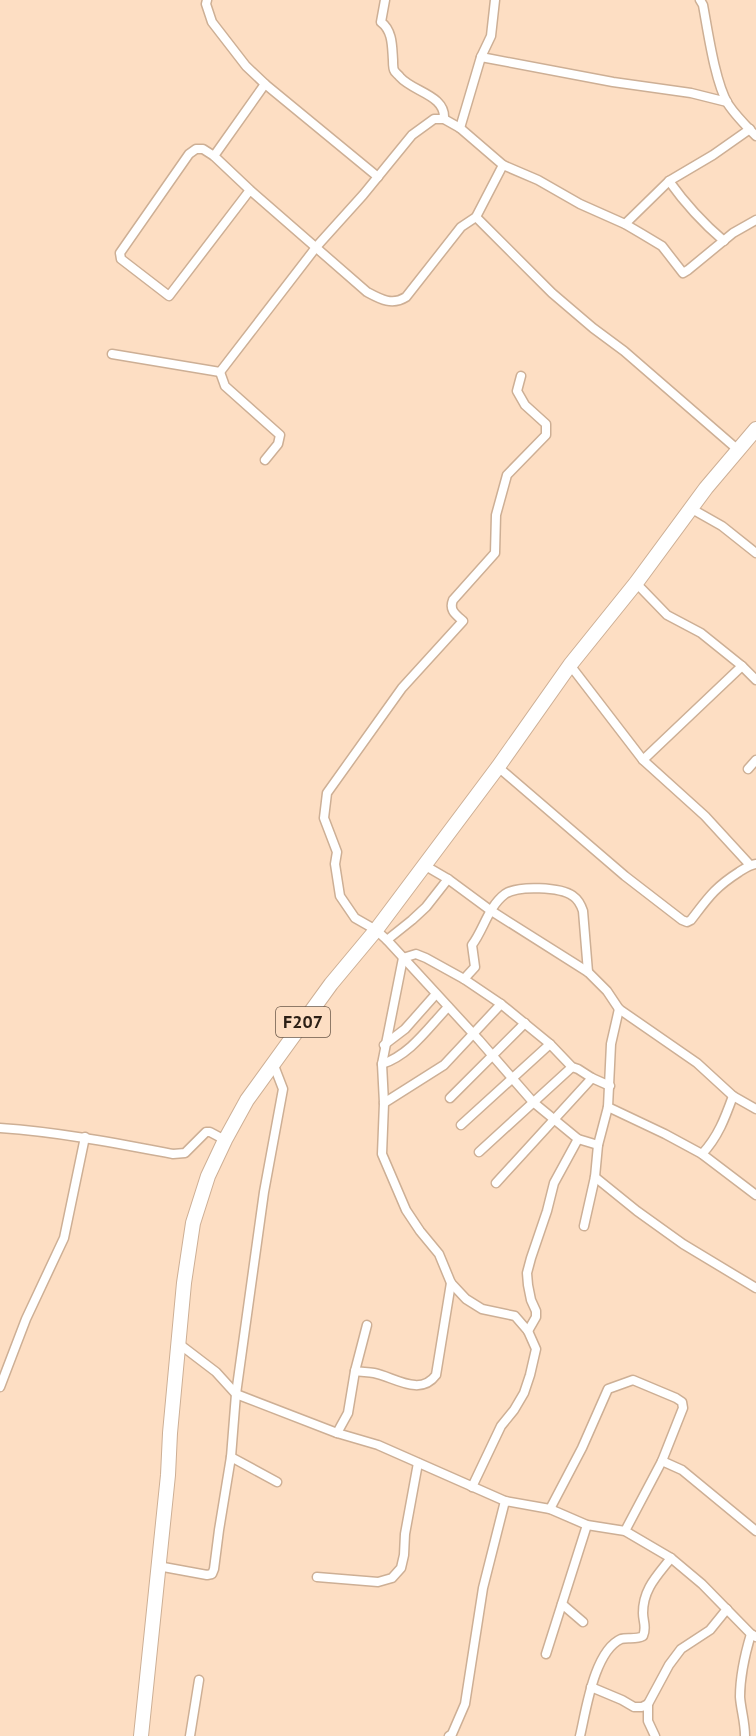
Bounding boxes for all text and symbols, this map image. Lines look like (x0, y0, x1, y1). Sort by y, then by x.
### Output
road number: F207 (276, 1007, 330, 1037)

